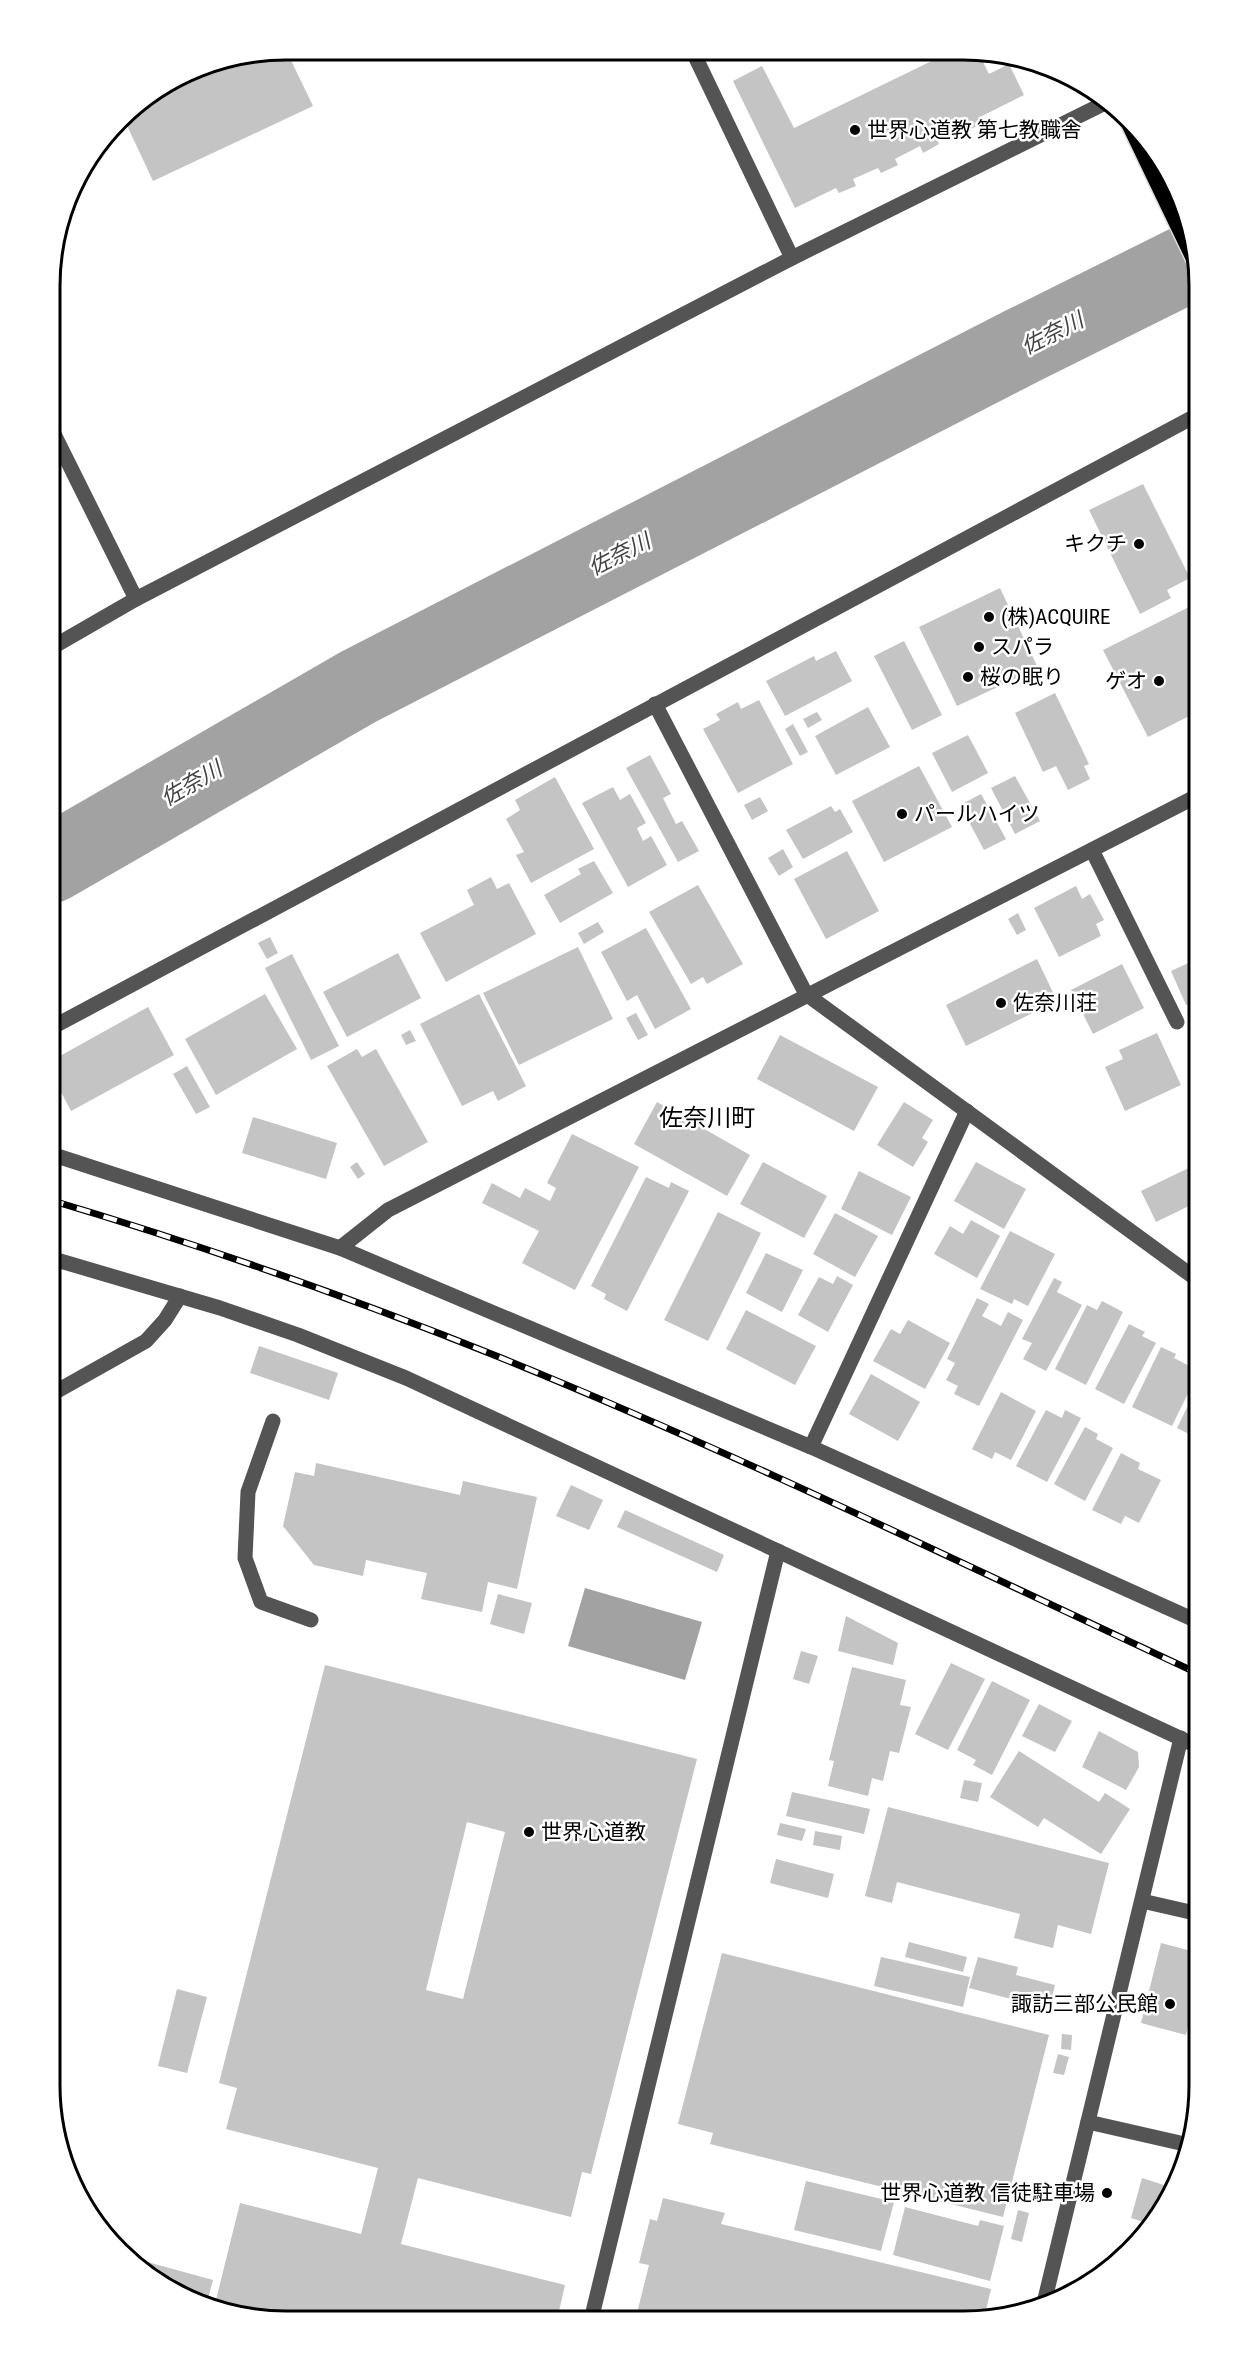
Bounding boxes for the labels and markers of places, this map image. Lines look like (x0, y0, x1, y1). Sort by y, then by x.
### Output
place label: 世界心道教 第七教職舎 (867, 118, 1082, 142)
marker: 世界心道教 第七教職舎 (848, 123, 862, 137)
place label: キクチ (1064, 532, 1127, 556)
marker: キクチ (1132, 537, 1146, 551)
place label: (株)ACQUIRE (1001, 605, 1110, 629)
marker: (株)ACQUIRE (982, 610, 996, 624)
place label: スパラ (991, 635, 1054, 659)
marker: スパラ (972, 640, 986, 654)
place label: 桜の眠り (980, 665, 1064, 689)
place label: ゲオ (1105, 669, 1147, 693)
marker: 桜の眠り (961, 670, 975, 684)
marker: ゲオ (1152, 674, 1166, 688)
place label: パールハイツ (914, 802, 1040, 826)
marker: パールハイツ (895, 807, 909, 821)
place label: 佐奈川荘 (1013, 991, 1097, 1015)
marker: 佐奈川荘 (994, 996, 1008, 1010)
place label: 世界心道教 (541, 1820, 646, 1844)
marker: 世界心道教 (522, 1825, 536, 1839)
place label: 諏訪三部公民館 (1011, 1992, 1158, 2016)
marker: 諏訪三部公民館 (1163, 1997, 1177, 2011)
place label: 世界心道教 信徒駐車場 (880, 2181, 1095, 2205)
marker: 世界心道教 信徒駐車場 (1100, 2186, 1114, 2200)

